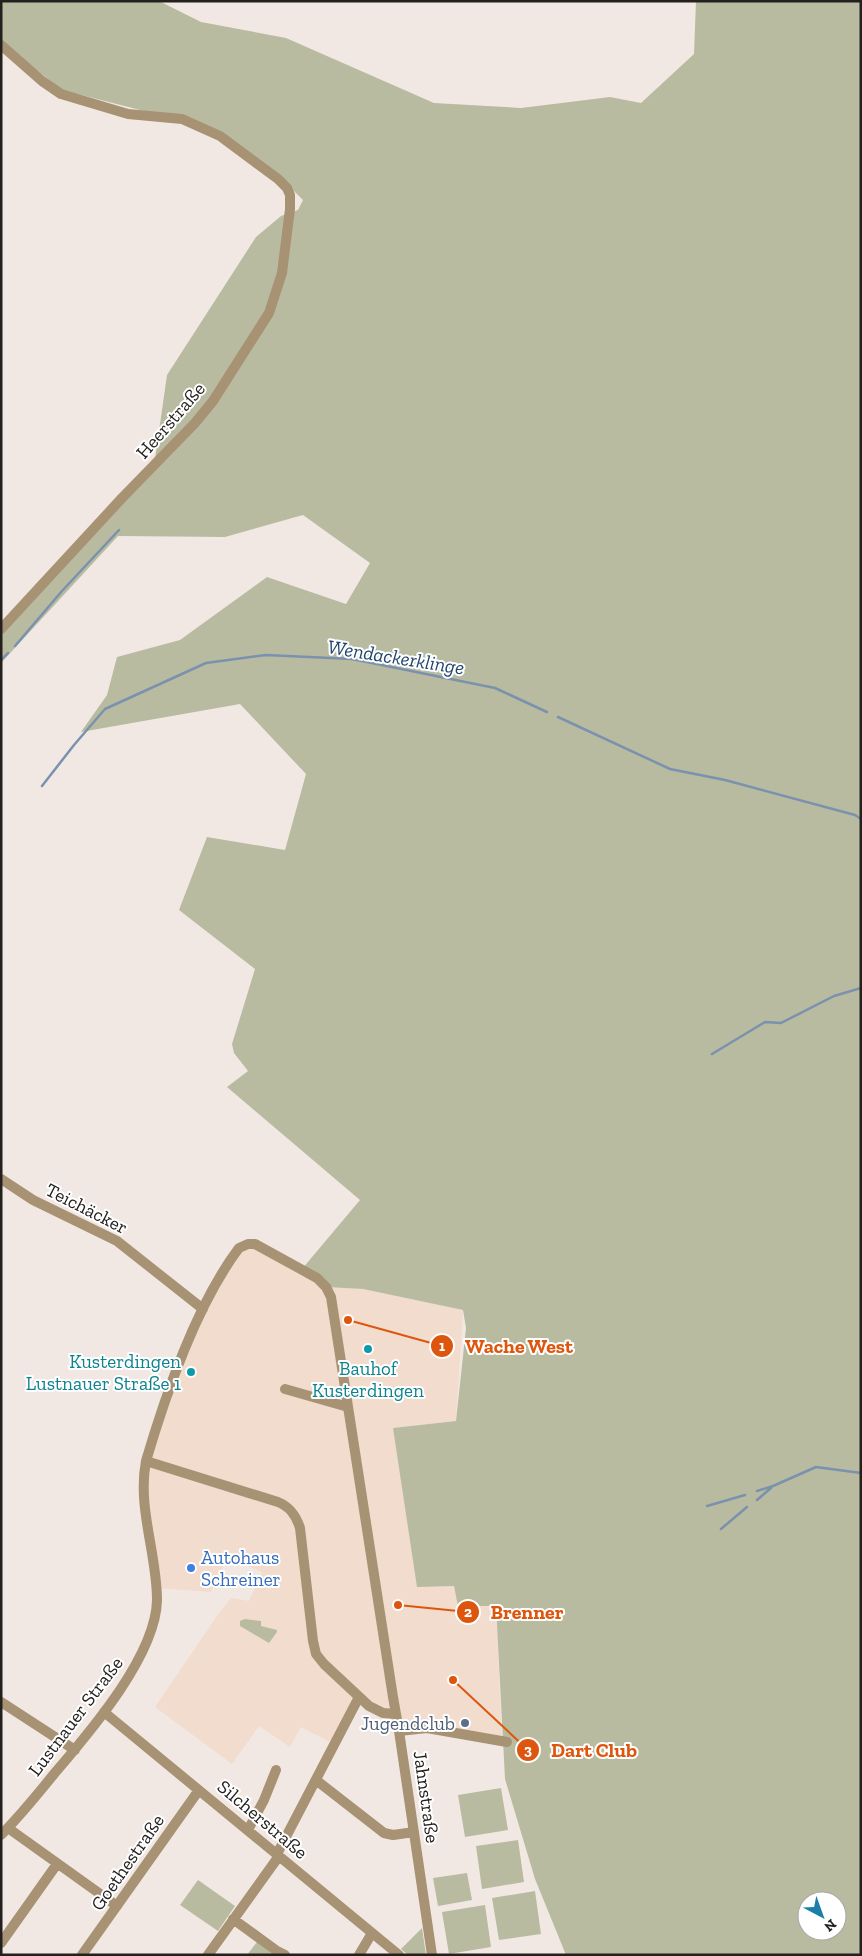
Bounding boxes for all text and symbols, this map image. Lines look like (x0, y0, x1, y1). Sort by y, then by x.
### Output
street label: Heerstraße (131, 377, 210, 463)
water label: Wendackerklinge (326, 634, 466, 680)
street label: Teichäcker (42, 1178, 132, 1239)
callout: Wache West (430, 1328, 583, 1363)
text: Wache West (465, 1334, 574, 1358)
text: 1 (439, 1337, 445, 1355)
marker: Bauhof Kusterdingen (362, 1343, 374, 1355)
place label: Kusterdingen Lustnauer Straße 1 (26, 1350, 181, 1395)
place label: Bauhof Kusterdingen (312, 1357, 424, 1402)
marker: Kusterdingen Lustnauer Straße 1 (185, 1366, 197, 1378)
place label: Autohaus Schreiner (201, 1546, 281, 1591)
marker: Autohaus Schreiner (185, 1562, 197, 1574)
callout: Brenner (455, 1595, 574, 1630)
text: Brenner (490, 1600, 564, 1624)
text: 2 (464, 1603, 472, 1621)
street label: Lustnauer Straße (23, 1652, 128, 1781)
place label: Jugendclub (361, 1712, 455, 1735)
marker: Jugendclub (459, 1717, 471, 1729)
callout: Dart Club (516, 1732, 647, 1767)
text: Dart Club (551, 1738, 637, 1762)
text: 3 (524, 1741, 532, 1759)
street label: Jahnstraße (409, 1750, 444, 1845)
street label: Silcherstraße (213, 1775, 313, 1864)
street label: Goethestraße (86, 1810, 169, 1915)
north arrow (797, 1891, 847, 1941)
text: N (820, 1916, 840, 1936)

